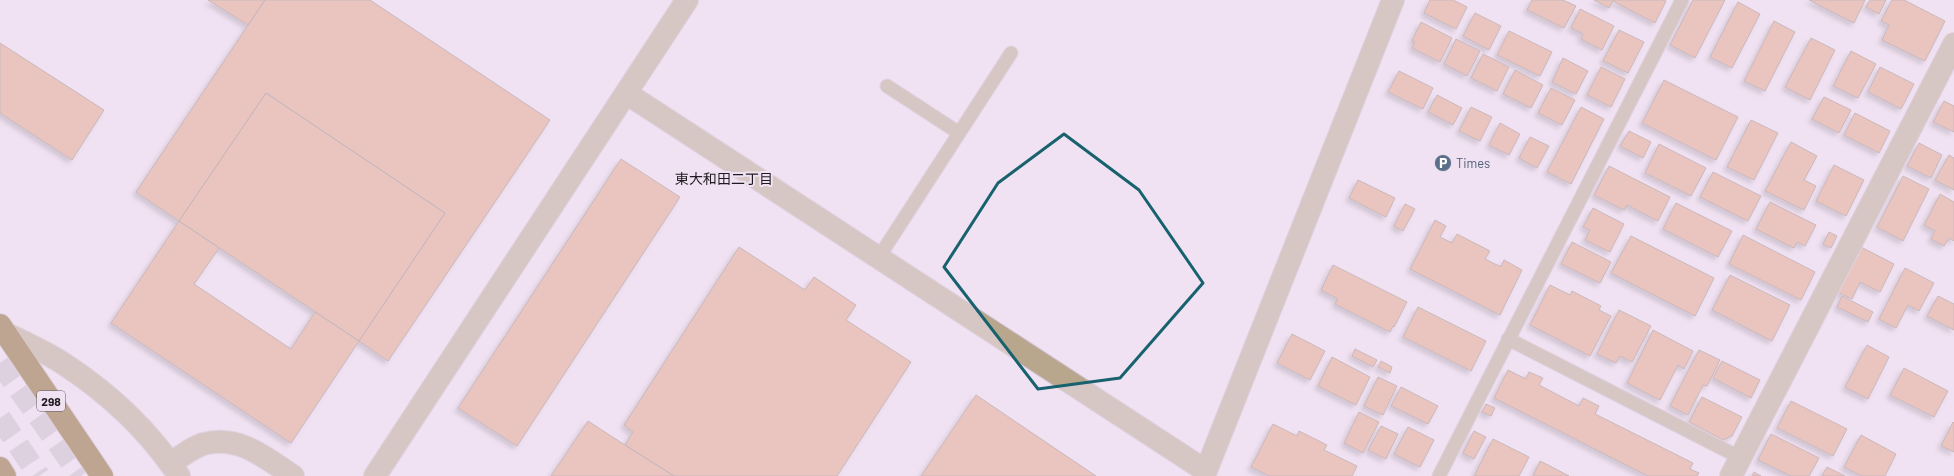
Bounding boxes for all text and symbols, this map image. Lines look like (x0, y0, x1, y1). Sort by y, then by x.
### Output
parking icon: Times (1433, 153, 1453, 173)
place label: Times (1456, 155, 1490, 171)
district label: 東大和田二丁目 (675, 170, 773, 187)
road number: 298 (37, 391, 65, 411)

